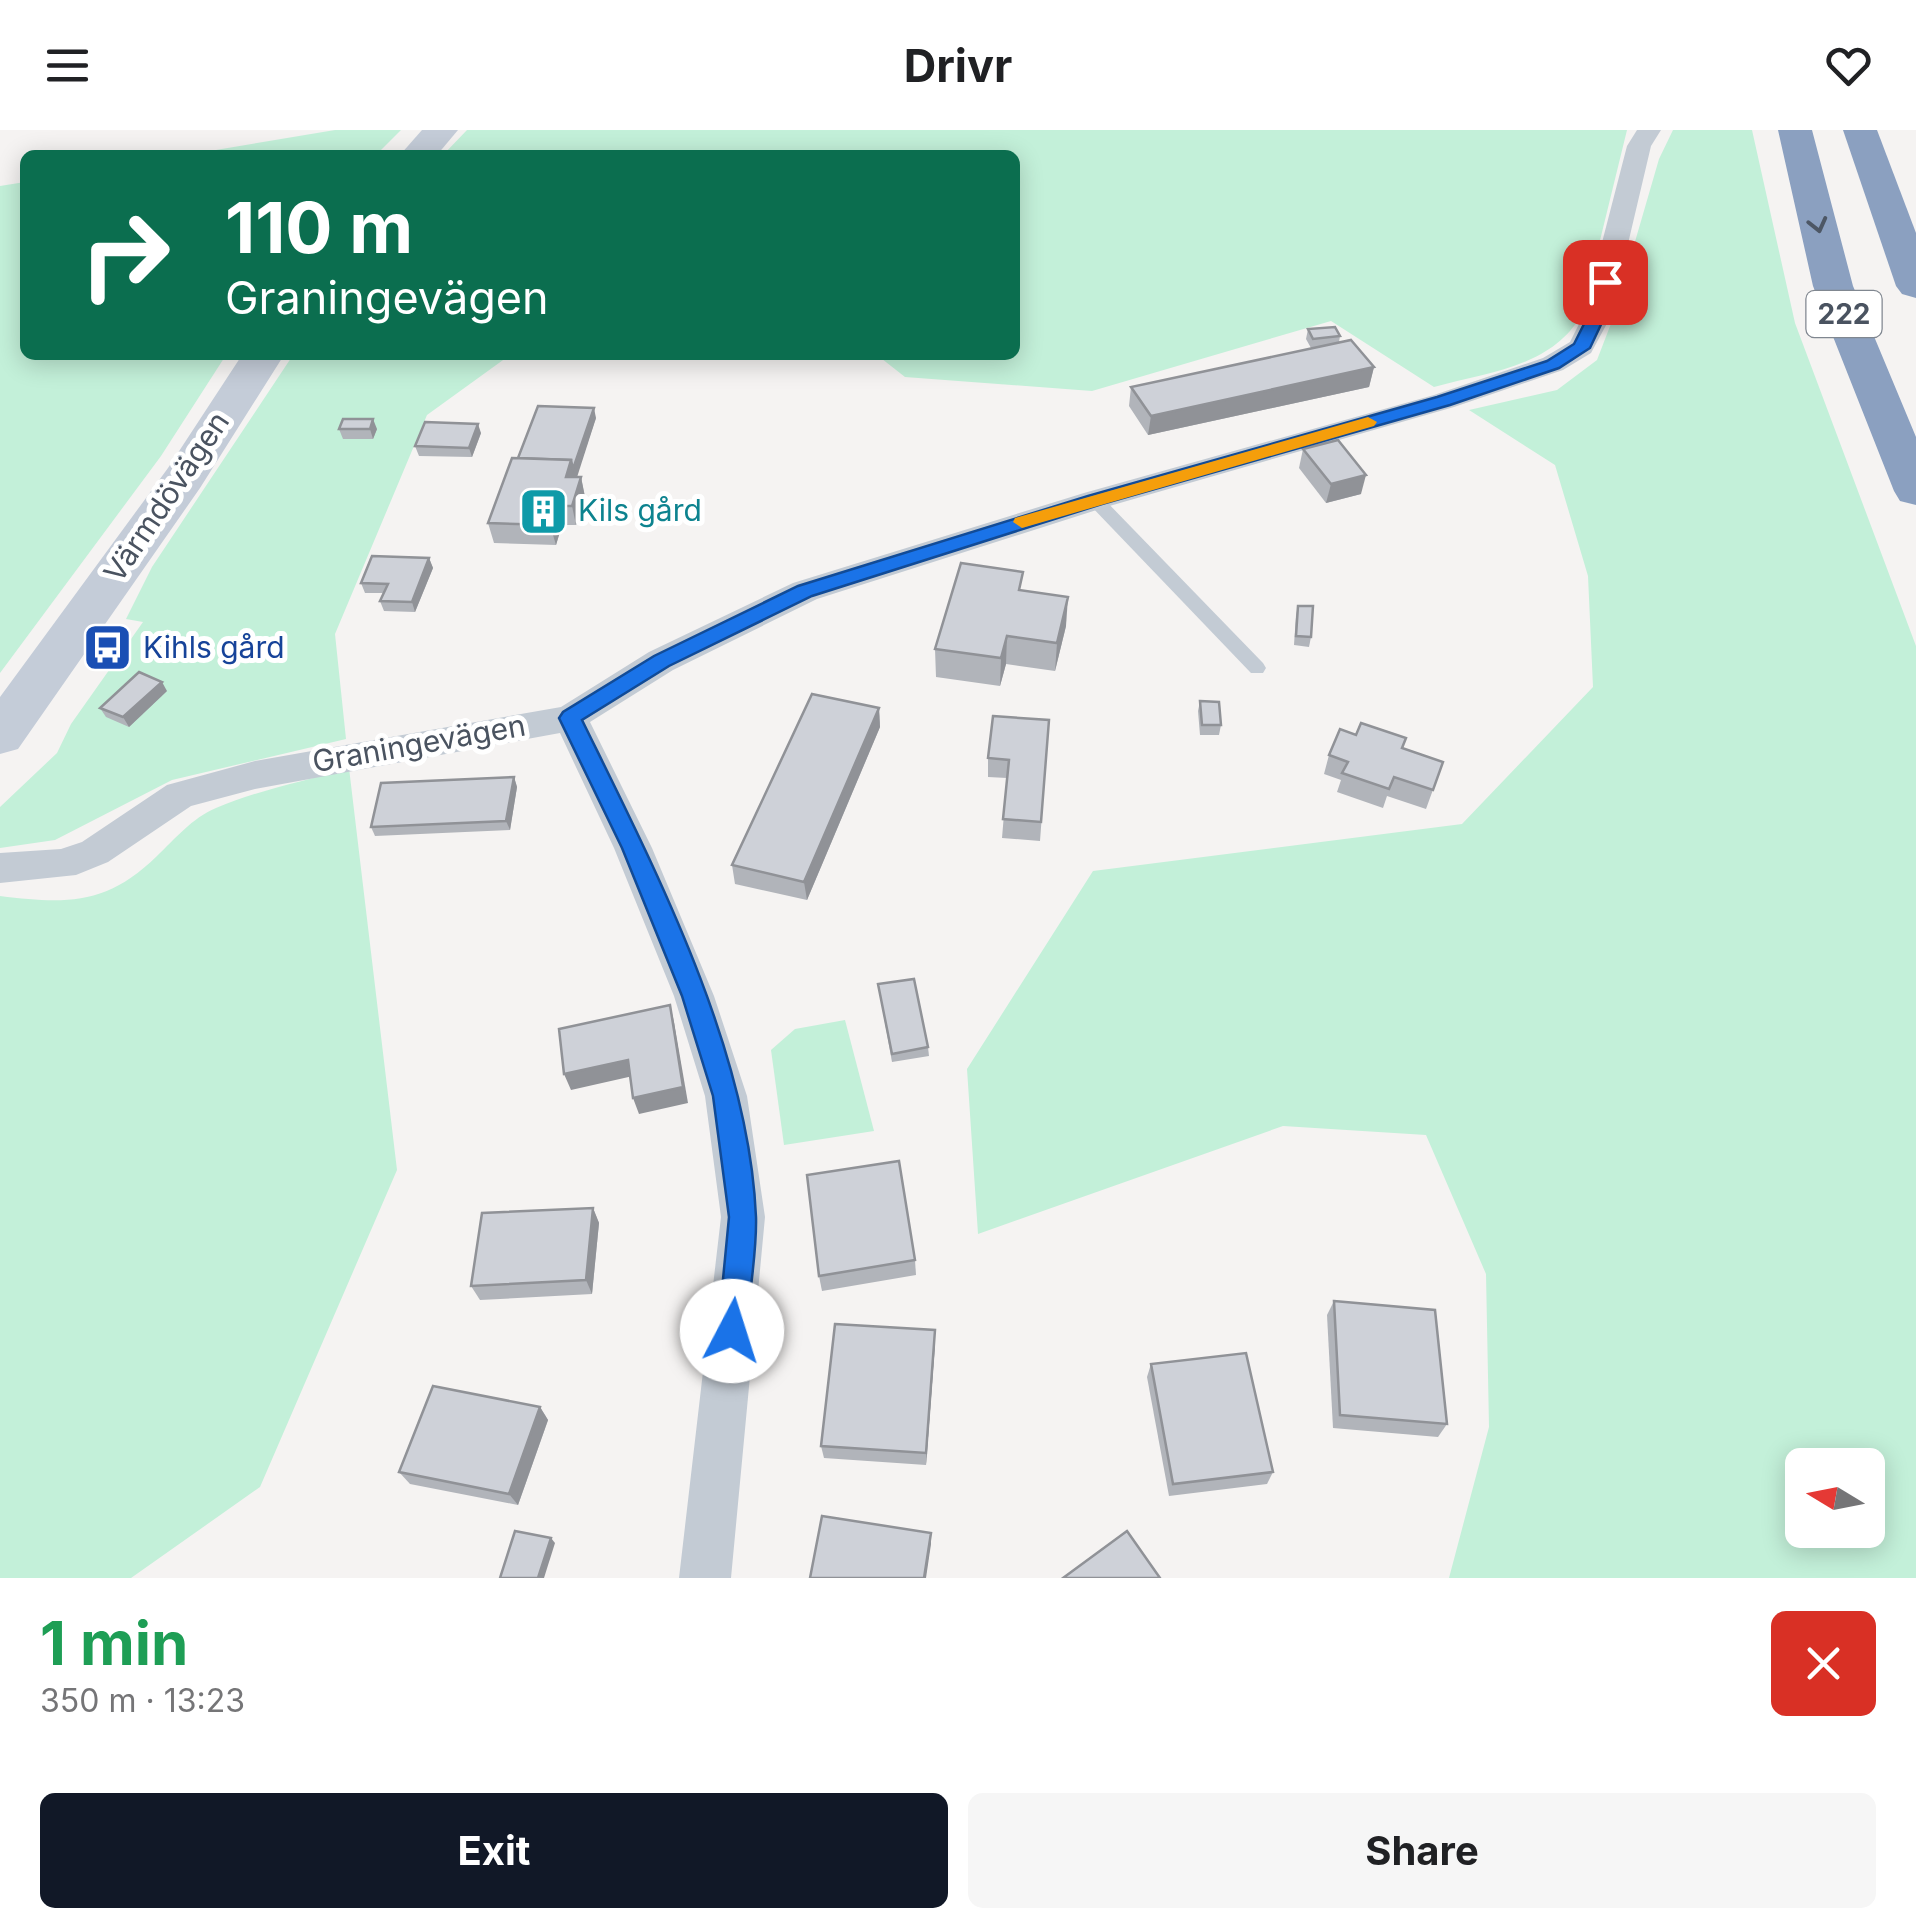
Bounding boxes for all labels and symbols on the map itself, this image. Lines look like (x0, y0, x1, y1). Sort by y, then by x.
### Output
one-way arrow (1806, 216, 1827, 233)
pin (1563, 240, 1648, 325)
road number: 222 (1806, 291, 1882, 337)
street label: Värmdövägen (96, 405, 236, 588)
building icon: Kils gård (517, 485, 569, 537)
place label: Kils gård (578, 492, 702, 528)
bus stop icon: Kihls gård (82, 622, 134, 674)
place label: Kihls gård (143, 629, 285, 665)
street label: Graningevägen (309, 707, 528, 779)
position arrow (680, 1279, 784, 1383)
north arrow (1785, 1448, 1885, 1548)

